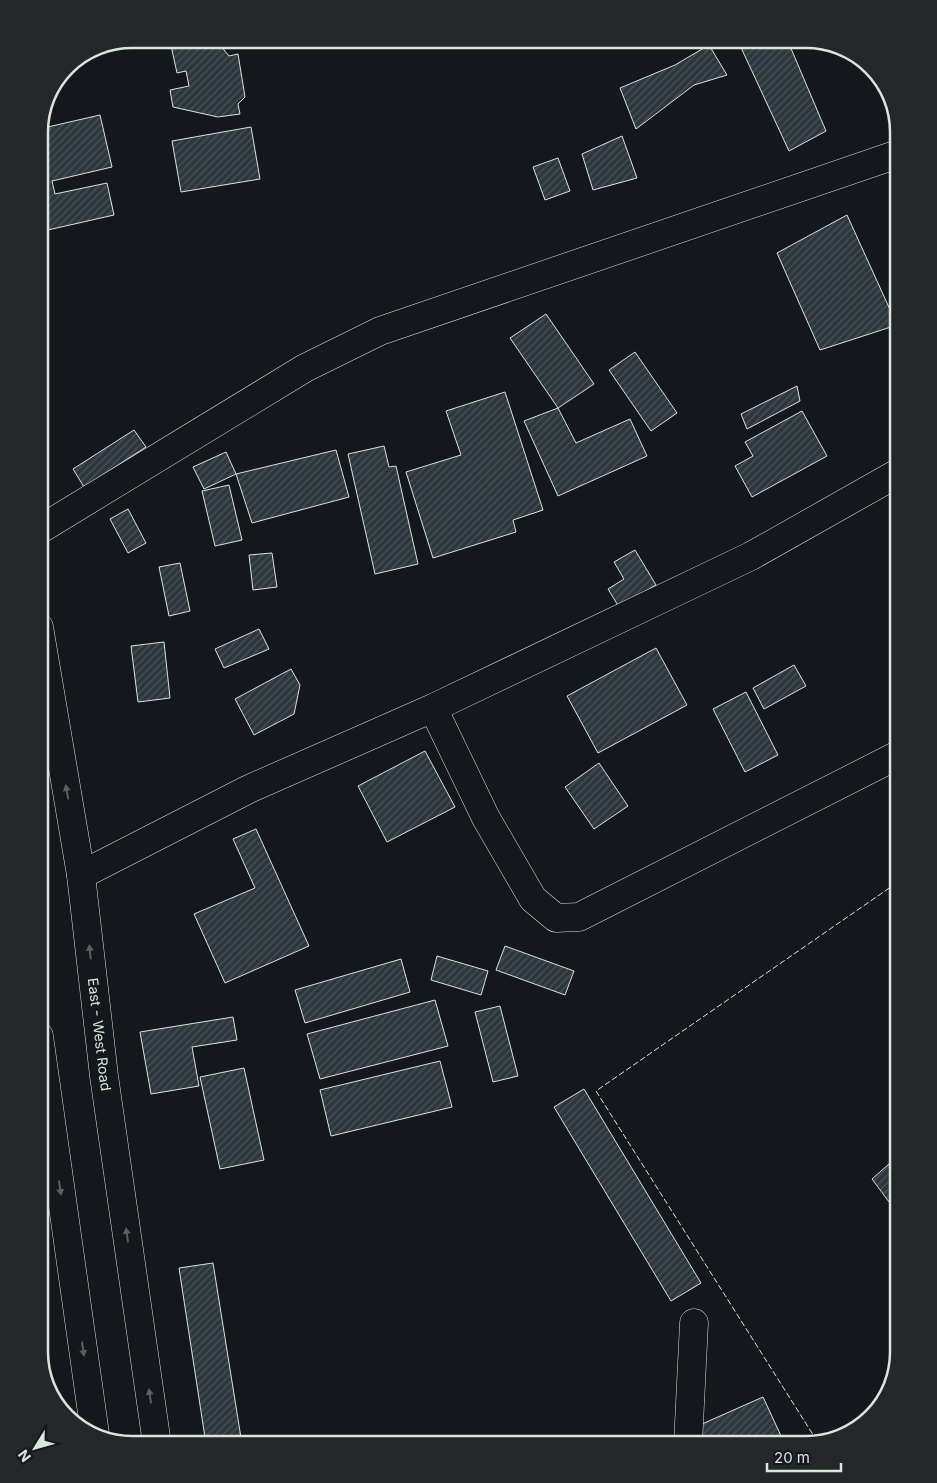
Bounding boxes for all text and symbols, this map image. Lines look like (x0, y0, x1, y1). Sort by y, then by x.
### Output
one-way arrow (62, 783, 70, 799)
one-way arrow (86, 944, 94, 960)
street label: East - West Road (85, 977, 115, 1092)
one-way arrow (56, 1181, 64, 1197)
one-way arrow (122, 1227, 130, 1243)
one-way arrow (79, 1341, 87, 1357)
one-way arrow (145, 1387, 153, 1403)
north arrow (10, 1423, 60, 1473)
scale bar (767, 1440, 841, 1472)
text: N (14, 1447, 34, 1466)
text: 20 m (774, 1448, 810, 1467)

